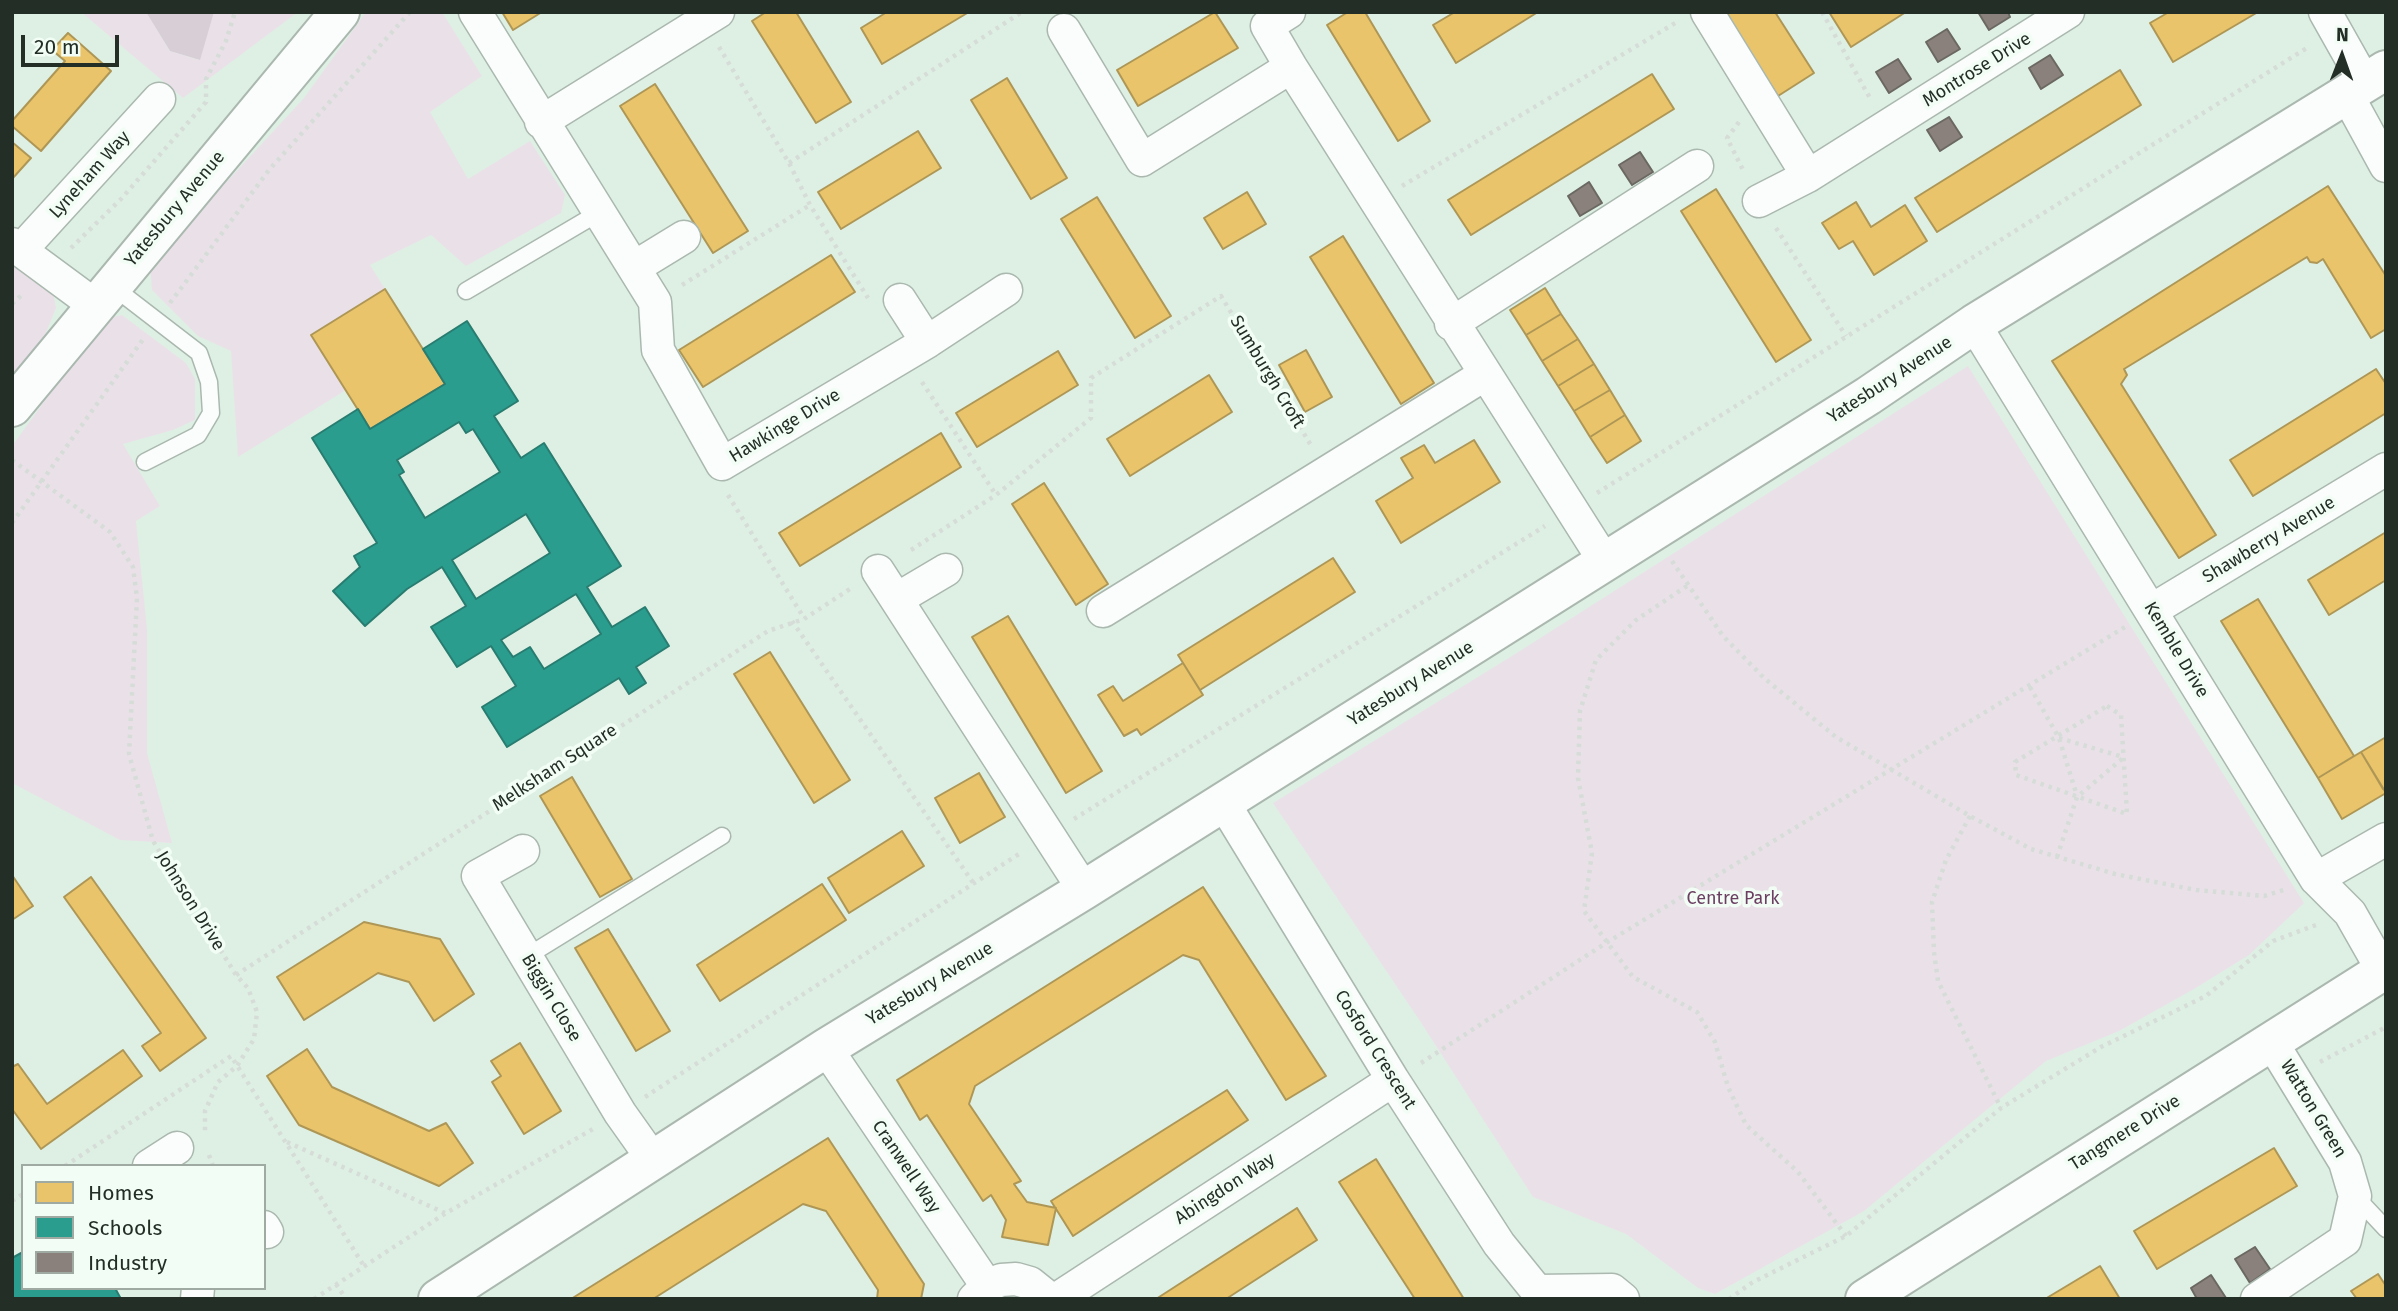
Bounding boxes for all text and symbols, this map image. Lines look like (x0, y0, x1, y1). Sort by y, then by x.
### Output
scale bar (24, 21, 122, 65)
north arrow (2307, 21, 2377, 91)
text: N (2336, 23, 2349, 46)
street label: Montrose Drive (1919, 28, 2035, 112)
text: 20 m (34, 34, 80, 60)
street label: Lyneham Way (45, 127, 135, 223)
street label: Yatesbury Avenue (120, 147, 230, 271)
street label: Sumburgh Croft (1225, 312, 1309, 432)
street label: Yatesbury Avenue (1824, 332, 1956, 428)
street label: Hawkinge Drive (726, 384, 844, 468)
street label: Shawberry Avenue (2199, 492, 2339, 588)
street label: Kemble Drive (2139, 598, 2213, 702)
street label: Yatesbury Avenue (1344, 637, 1478, 731)
street label: Melksham Square (489, 720, 621, 816)
street label: Johnson Drive (151, 847, 229, 955)
park label: Centre Park (1687, 888, 1779, 910)
street label: Yatesbury Avenue (863, 938, 997, 1030)
street label: Biggin Close (516, 950, 586, 1046)
street label: Cosford Crescent (1330, 986, 1420, 1114)
street label: Watton Green (2275, 1056, 2351, 1162)
street label: Tangmere Drive (2066, 1090, 2184, 1176)
street label: Cranwell Way (867, 1117, 945, 1217)
street label: Abingdon Way (1171, 1149, 1279, 1229)
legend (21, 1164, 266, 1290)
text: Homes (88, 1180, 154, 1206)
text: Schools (88, 1215, 162, 1241)
text: Industry (88, 1250, 167, 1276)

